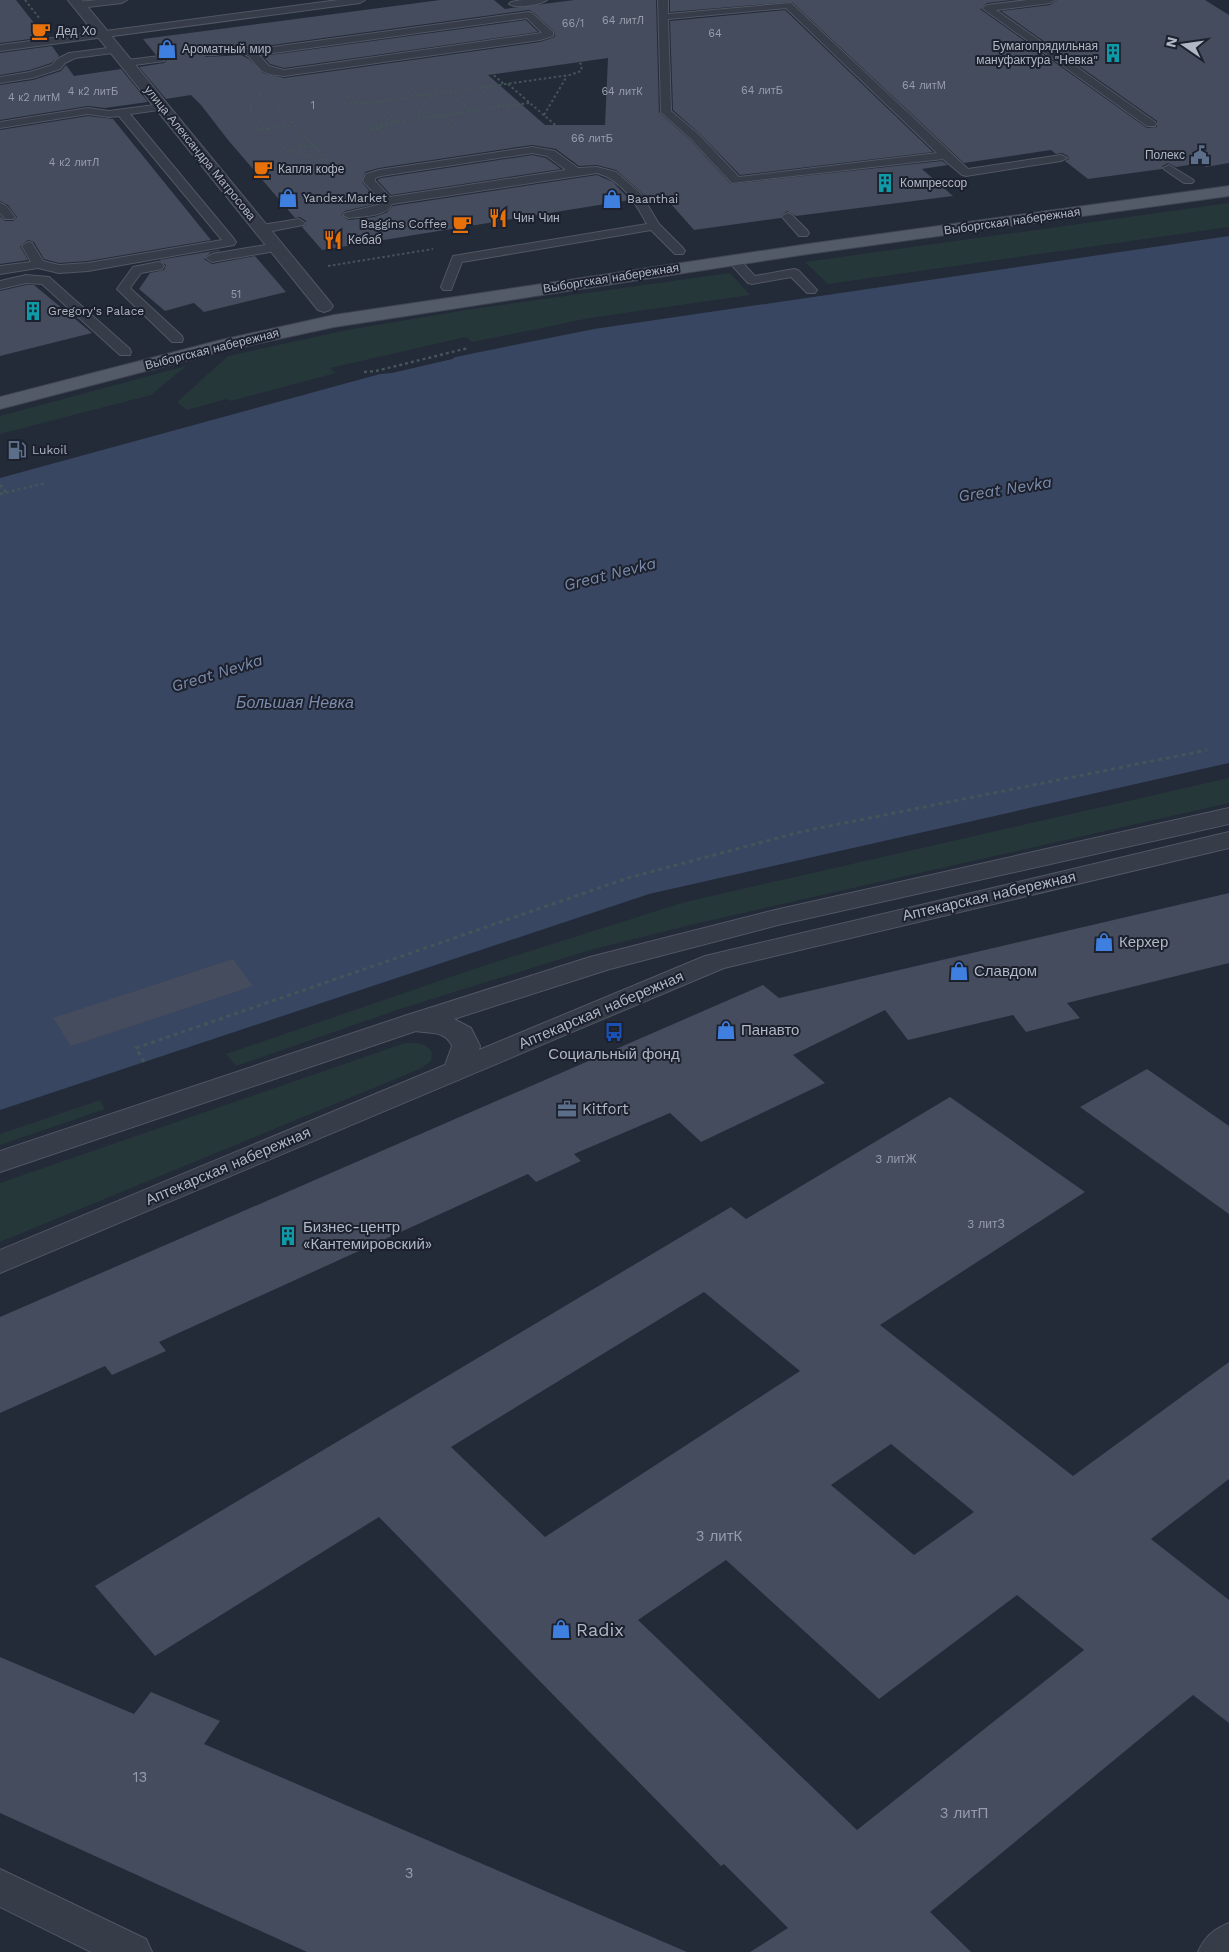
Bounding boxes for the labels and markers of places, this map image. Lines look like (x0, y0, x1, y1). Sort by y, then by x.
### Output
cafe icon: Дед Хо (30, 20, 52, 42)
place label: Дед Хо (56, 24, 97, 38)
shop icon: Ароматный мир (156, 38, 178, 60)
place label: Бумагопрядильная мануфактура "Невка" (976, 39, 1098, 67)
place label: Ароматный мир (182, 42, 272, 56)
building icon: Бумагопрядильная мануфактура "Невка" (1102, 42, 1124, 64)
public building icon: Полекс (1189, 144, 1211, 166)
place label: Полекс (1145, 148, 1185, 162)
cafe icon: Капля кофе (252, 158, 274, 180)
place label: Капля кофе (278, 162, 345, 176)
building icon: Компрессор (874, 172, 896, 194)
place label: Компрессор (900, 176, 968, 190)
shop icon: Yandex.Market (277, 187, 299, 209)
shop icon: Baanthai (601, 188, 623, 210)
place label: Yandex.Market (303, 191, 387, 205)
place label: Baanthai (627, 192, 678, 206)
restaurant icon: Чин Чин (487, 207, 509, 229)
place label: Чин Чин (513, 211, 560, 225)
cafe icon: Baggins Coffee (451, 213, 473, 235)
place label: Baggins Coffee (360, 217, 447, 231)
restaurant icon: Кебаб (322, 229, 344, 251)
place label: Кебаб (348, 233, 382, 247)
building icon: Gregory's Palace (22, 300, 44, 322)
place label: Gregory's Palace (48, 304, 144, 318)
fuel station icon: Lukoil (6, 439, 28, 461)
place label: Lukoil (32, 443, 67, 457)
shop icon: Керхер (1093, 931, 1115, 953)
place label: Керхер (1119, 933, 1168, 951)
shop icon: Славдом (948, 960, 970, 982)
place label: Славдом (974, 962, 1037, 980)
shop icon: Панавто (715, 1019, 737, 1041)
bus stop icon: Социальный фонд (603, 1021, 625, 1043)
place label: Панавто (741, 1021, 799, 1039)
place label: Социальный фонд (548, 1045, 680, 1063)
office icon: Kitfort (556, 1098, 578, 1120)
place label: Kitfort (582, 1100, 629, 1118)
place label: Бизнес-центр «Кантемировский» (303, 1218, 432, 1253)
building icon: Бизнес-центр «Кантемировский» (277, 1225, 299, 1247)
shop icon: Radix (550, 1618, 572, 1640)
place label: Radix (576, 1619, 624, 1640)

